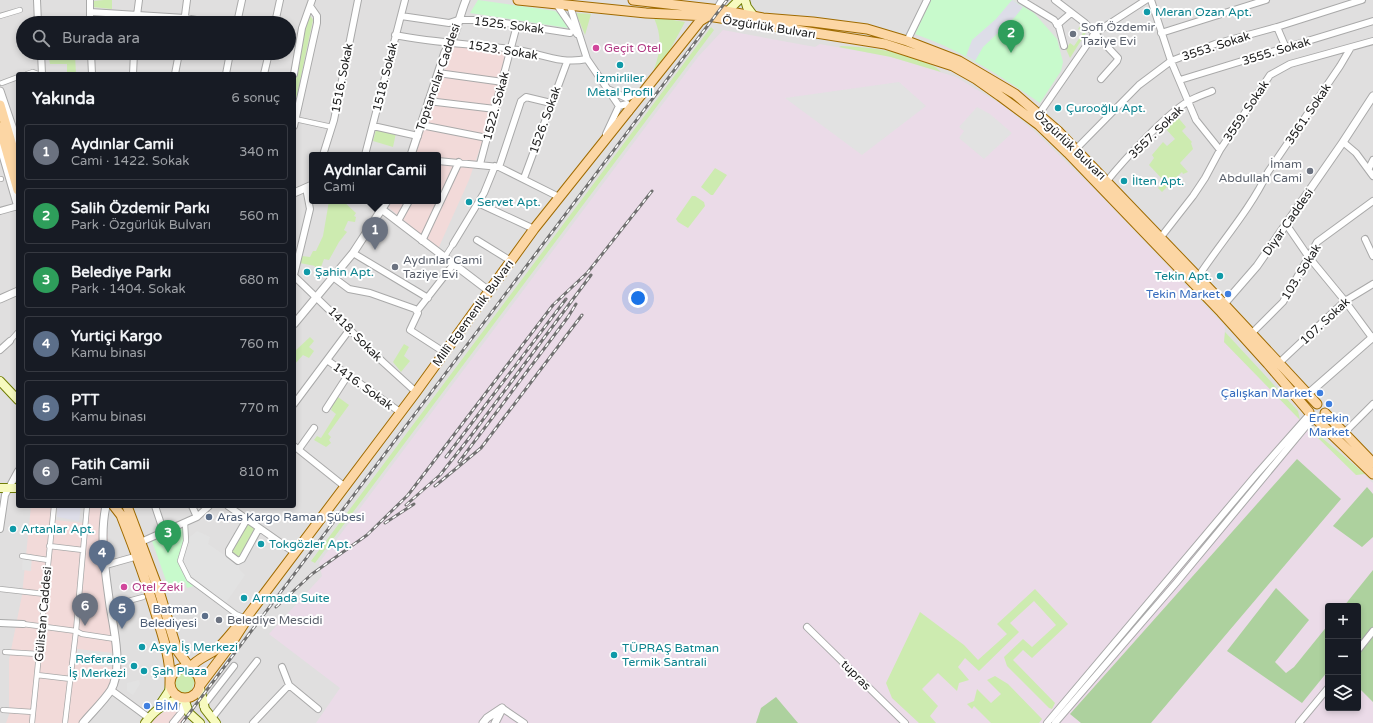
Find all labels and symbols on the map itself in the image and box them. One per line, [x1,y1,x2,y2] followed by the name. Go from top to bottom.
[1155,5,1252,19] place label: Meran Ozan Apt.
[1142,7,1152,17] marker: Meran Ozan Apt.
[721,13,817,41] street label: Özgürlük Bulvarı
[473,14,545,36] street label: 1525. Sokak
[998,20,1024,53] pin: 2
[1081,20,1155,48] place label: Sofi Özdemir Taziye Evi
[413,21,463,133] street label: Toptancılar Caddesi
[1180,28,1252,64] street label: 3553. Sokak
[1068,29,1078,39] marker: Sofi Özdemir Taziye Evi
[1240,34,1312,68] street label: 3555. Sokak
[467,38,539,63] street label: 1523. Sokak
[328,41,356,114] street label: 1516. Sokak
[370,41,400,113] street label: 1518. Sokak
[604,41,661,55] place label: Geçit Otel
[591,43,601,53] marker: Geçit Otel
[615,60,625,70] marker: İzmirliler Metal Profil
[480,70,512,142] street label: 1522. Sokak
[587,71,653,99] place label: İzmirliler Metal Profil
[1220,77,1272,144] street label: 3559. Sokak
[1282,80,1334,147] street label: 3561. Sokak
[526,84,564,156] street label: 1526. Sokak
[1066,101,1146,115] place label: Çurooğlu Apt.
[1126,102,1186,161] street label: 3557. Sokak
[1053,103,1063,113] marker: Çurooğlu Apt.
[1031,107,1109,183] street label: Özgürlük Bulvarı
[1218,157,1302,185] place label: İmam Abdullah Cami
[1305,166,1315,176] marker: İmam Abdullah Cami
[1132,174,1184,188] place label: İlten Apt.
[1119,176,1129,186] marker: İlten Apt.
[1260,186,1316,258] street label: Diyar Caddesi
[477,195,541,209] place label: Servet Apt.
[464,197,474,207] marker: Servet Apt.
[362,217,388,250] pin: 1
[1278,241,1324,303] street label: 103. Sokak
[403,253,482,281] place label: Aydınlar Cami Taziye Evi
[430,257,516,369] street label: Millî Egemenlik Bulvarı
[390,262,400,272] marker: Aydınlar Cami Taziye Evi
[315,265,374,279] place label: Şahin Apt.
[302,267,312,277] marker: Şahin Apt.
[1155,269,1212,283] place label: Tekin Apt.
[1215,271,1225,281] marker: Tekin Apt.
[1146,287,1220,301] place label: Tekin Market
[628,288,648,308] your location
[1223,289,1233,299] marker: Tekin Market
[1297,294,1353,347] street label: 107. Sokak
[325,304,385,364] street label: 1418. Sokak
[330,360,396,413] street label: 1416. Sokak
[1221,386,1312,400] place label: Çalışkan Market
[1315,388,1325,398] marker: Çalışkan Market
[1324,399,1334,409] marker: Ertekin Market
[1309,411,1350,439] place label: Ertekin Market
[217,510,364,524] place label: Aras Kargo Raman Şübesi
[204,512,214,522] marker: Aras Kargo Raman Şübesi
[155,520,181,553] pin: 3
[21,522,95,536] place label: Artanlar Apt.
[8,524,18,534] marker: Artanlar Apt.
[269,537,352,551] place label: Tokgözler Apt.
[256,539,266,549] marker: Tokgözler Apt.
[89,540,115,573] pin: 4
[32,566,54,662] street label: Gülistan Caddesi
[132,580,183,594] place label: Otel Zeki
[119,582,129,592] marker: Otel Zeki
[252,591,330,605] place label: Armada Suite
[72,593,98,626] pin: 6
[239,593,249,603] marker: Armada Suite
[109,596,135,629] pin: 5
[140,602,197,630] place label: Batman Belediyesi
[200,611,210,621] marker: Batman Belediyesi
[227,613,323,627] place label: Belediye Mescidi
[214,615,224,625] marker: Belediye Mescidi
[150,640,238,654] place label: Asya İş Merkezi
[622,641,719,669] place label: TÜPRAŞ Batman Termik Santrali
[137,642,147,652] marker: Asya İş Merkezi
[609,650,619,660] marker: TÜPRAŞ Batman Termik Santrali
[69,652,126,680] place label: Referans İş Merkezi
[838,657,874,693] street label: tupras
[129,661,139,671] marker: Referans İş Merkezi
[152,664,207,678] place label: Şah Plaza
[139,666,149,676] marker: Şah Plaza
[155,699,178,713] place label: BİM
[142,701,152,711] marker: BİM

